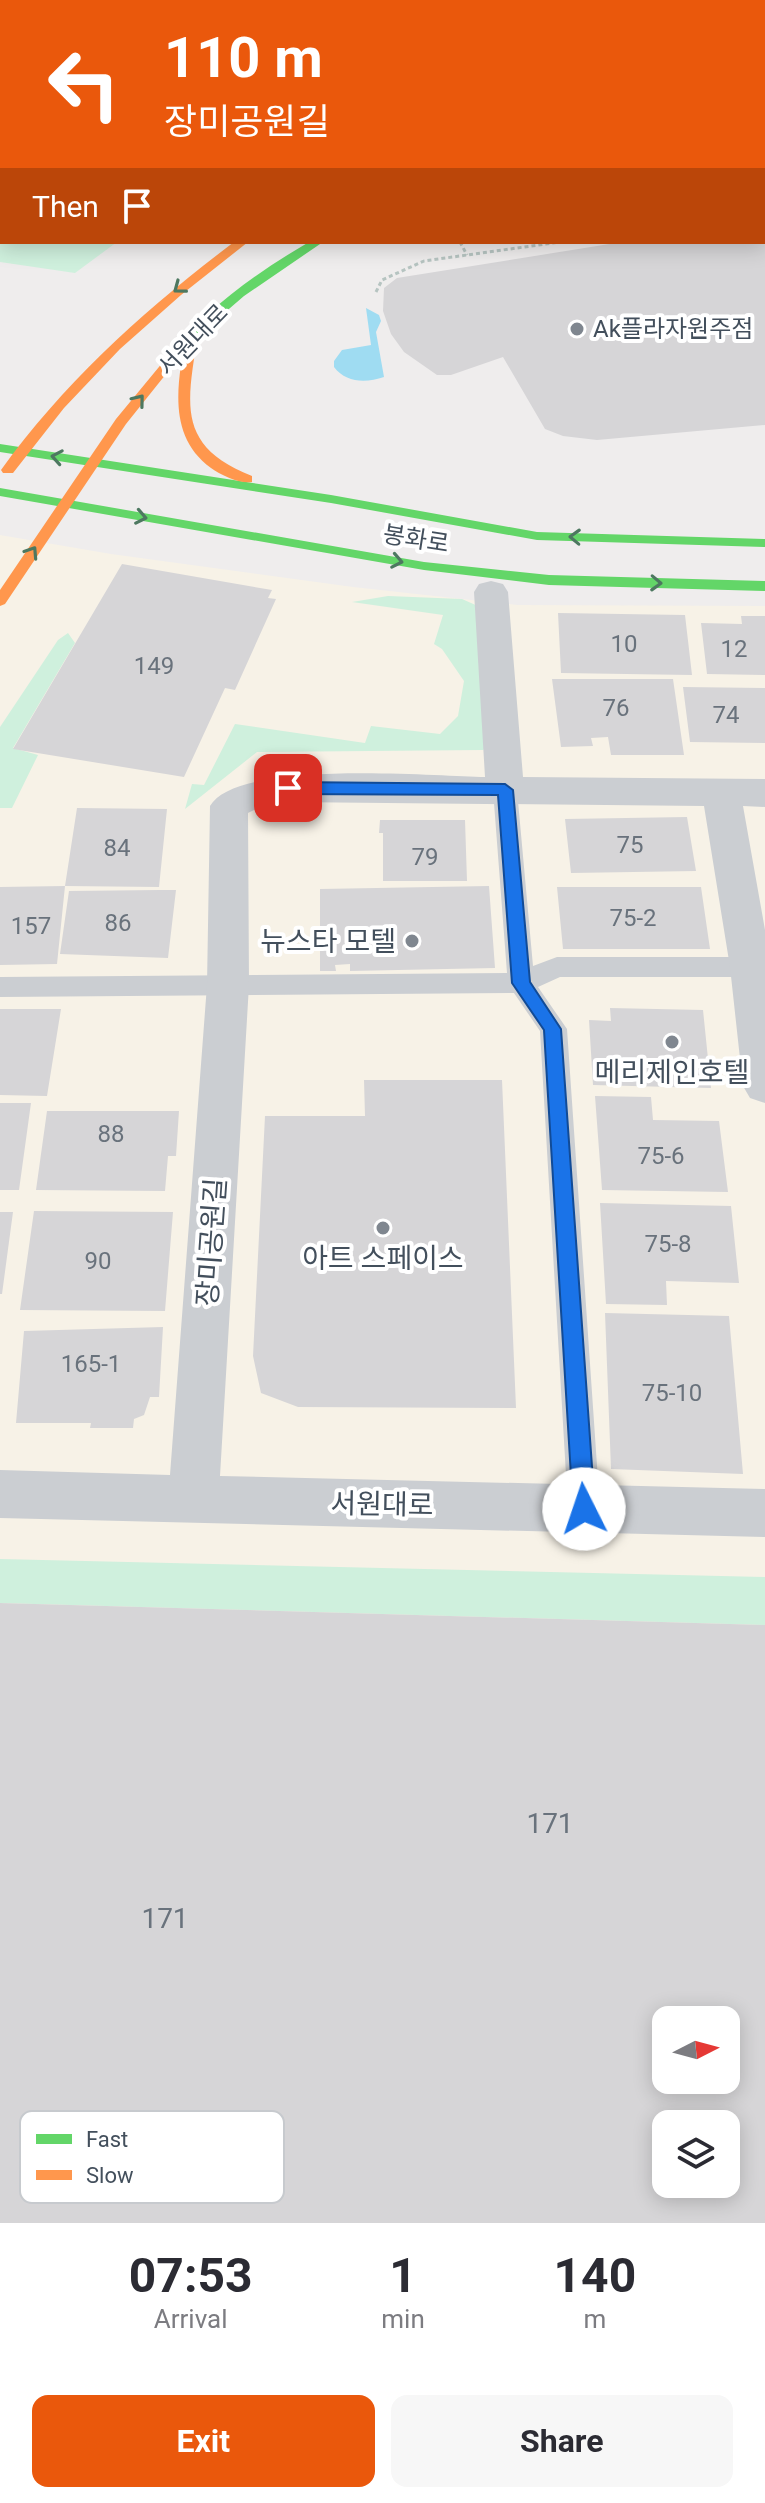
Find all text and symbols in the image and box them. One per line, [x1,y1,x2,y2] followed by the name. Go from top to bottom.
[164,25,323,91] text: 110 m
[32,32,136,136] icon: left
[164,101,330,143] text: 장미공원길
[115,184,159,228] icon: arrive
[32,189,99,224] text: Then
[174,279,188,293] one-way arrow
[152,299,234,381] street label: 서원대로
[593,315,753,343] place label: Ak플라자원주점
[568,320,586,338] marker: Ak플라자원주점
[129,394,143,409] one-way arrow
[50,449,64,466] one-way arrow
[134,508,147,525] one-way arrow
[381,520,451,558] street label: 봉화로
[568,529,581,546] one-way arrow
[22,546,37,560] one-way arrow
[390,551,404,568] one-way arrow
[650,575,663,592] one-way arrow
[611,630,637,658] house number: 10
[721,635,747,663] house number: 12
[134,652,174,680] house number: 149
[603,694,629,722] house number: 76
[713,701,739,729] house number: 74
[254,754,322,822] pin
[266,766,310,810] icon: arrive
[617,831,643,859] house number: 75
[104,834,130,862] house number: 84
[412,843,438,871] house number: 79
[609,904,657,932] house number: 75-2
[105,909,131,937] house number: 86
[11,912,51,940] house number: 157
[260,925,396,958] place label: 뉴스타 모텔
[403,932,421,950] marker: 뉴스타 모텔
[663,1033,681,1051] marker: 메리제인호텔
[595,1056,749,1089] place label: 메리제인호텔
[98,1120,124,1148] house number: 88
[637,1142,685,1170] house number: 75-6
[191,1177,232,1307] street label: 장미공원길
[374,1219,392,1237] marker: 아트 스페이스
[644,1230,692,1258] house number: 75-8
[302,1242,464,1275] place label: 아트 스페이스
[85,1247,111,1275] house number: 90
[61,1350,121,1378] house number: 165-1
[642,1379,702,1407] house number: 75-10
[542,1467,626,1551] position arrow
[330,1487,434,1522] street label: 서원대로
[526,1807,574,1840] house number: 171
[141,1902,189,1935] house number: 171
[652,2006,740,2094] north arrow
[652,2006,740,2198] map controls
[652,2110,740,2198] button: layers
[20,2111,284,2203] legend
[86,2127,128,2152] text: Fast
[86,2163,134,2188] text: Slow
[129,2247,252,2304] text: 07:53
[389,2247,417,2304] text: 1
[554,2247,636,2304] text: 140
[154,2304,228,2334] text: Arrival
[381,2304,425,2334] text: min
[583,2304,606,2334] text: m
[32,2395,375,2487] button: Exit
[391,2395,733,2487] button: Share

